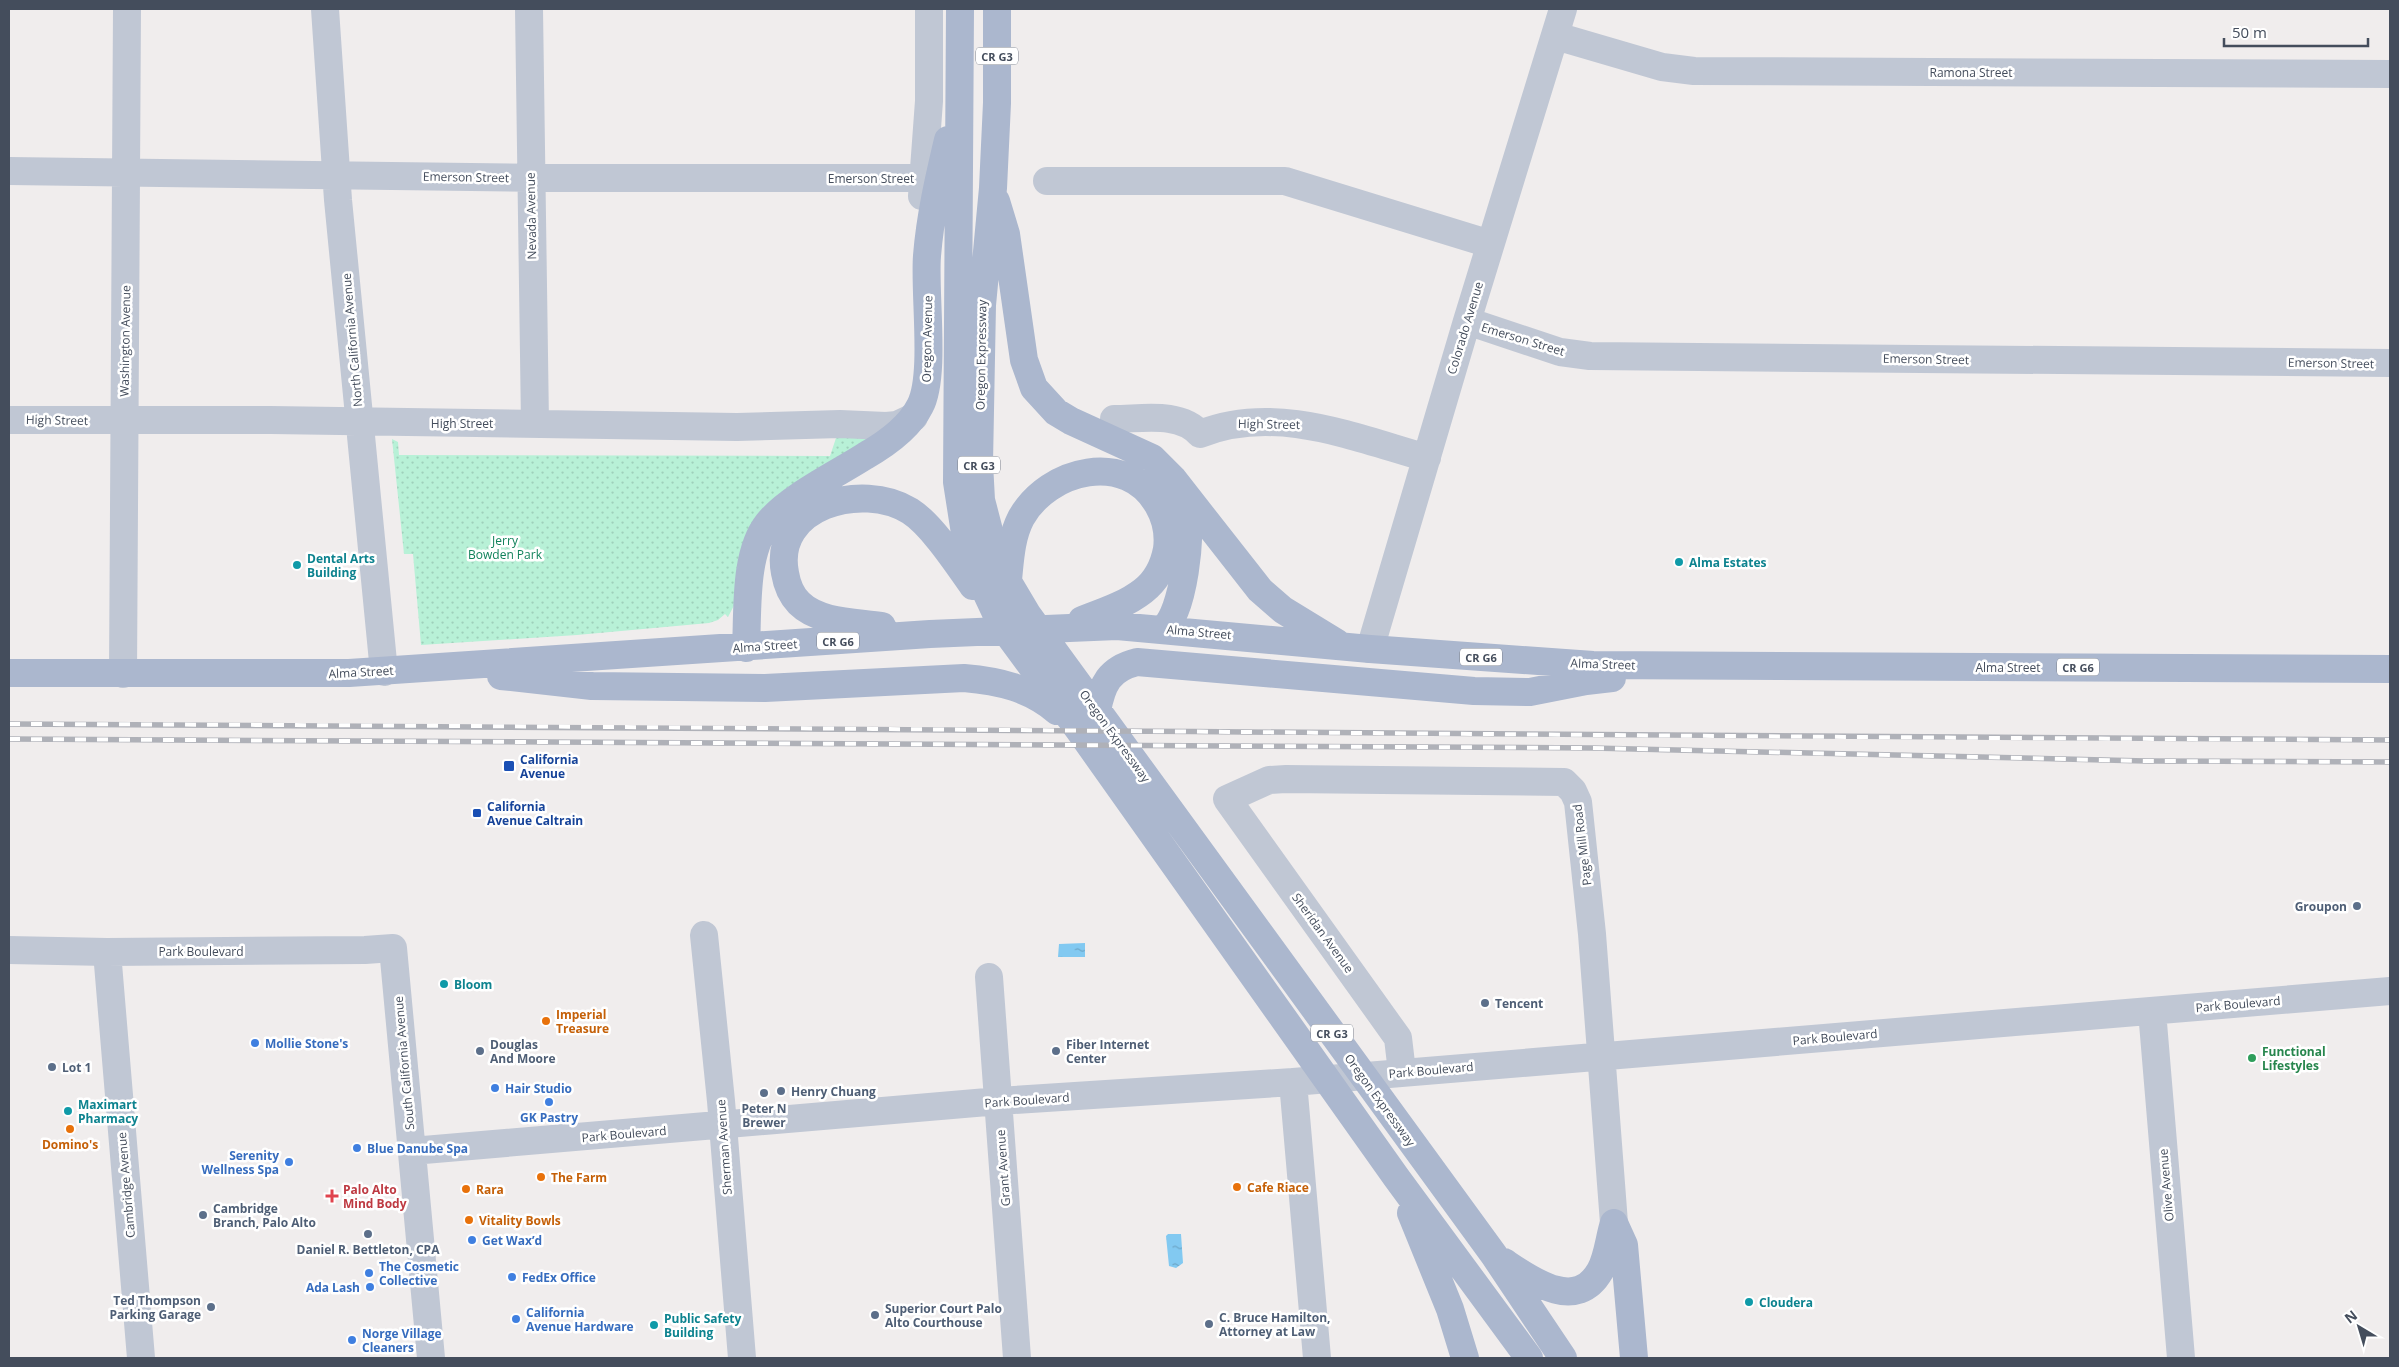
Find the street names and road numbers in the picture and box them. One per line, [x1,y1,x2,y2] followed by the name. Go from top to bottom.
[976,48,1018,64] road number: CR G3
[1929,64,2013,81] street label: Ramona Street
[423,168,509,186] street label: Emerson Street
[828,170,914,187] street label: Emerson Street
[522,172,540,260] street label: Nevada Avenue
[338,272,366,408] street label: North California Avenue
[1443,279,1487,376] street label: Colorado Avenue
[116,285,134,397] street label: Washington Avenue
[918,295,936,383] street label: Oregon Avenue
[972,299,990,410] street label: Oregon Expressway
[1479,318,1567,360] street label: Emerson Street
[1883,350,1969,368] street label: Emerson Street
[2288,354,2374,372] street label: Emerson Street
[26,411,88,429] street label: High Street
[431,415,493,432] street label: High Street
[1238,415,1300,433] street label: High Street
[958,456,1000,474] road number: CR G3
[1166,621,1232,643] street label: Alma Street
[817,632,859,649] road number: CR G6
[732,635,798,657] street label: Alma Street
[1460,649,1502,666] road number: CR G6
[1570,654,1636,674] street label: Alma Street
[1975,659,2041,676] street label: Alma Street
[2057,659,2099,676] road number: CR G6
[328,662,394,682] street label: Alma Street
[1076,686,1155,787] street label: Oregon Expressway
[1569,803,1595,887] street label: Page Mill Road
[1288,890,1358,977] street label: Sheridan Avenue
[158,943,244,960] street label: Park Boulevard
[2195,992,2281,1016] street label: Park Boulevard
[390,995,418,1131] street label: South California Avenue
[1311,1024,1353,1042] road number: CR G3
[1792,1025,1878,1049] street label: Park Boulevard
[1341,1050,1420,1151] street label: Oregon Expressway
[1388,1058,1474,1082] street label: Park Boulevard
[984,1089,1070,1111] street label: Park Boulevard
[712,1098,736,1195] street label: Sherman Avenue
[581,1122,667,1146] street label: Park Boulevard
[992,1129,1014,1207] street label: Grant Avenue
[113,1131,139,1239] street label: Cambridge Avenue
[2154,1148,2178,1222] street label: Olive Avenue

